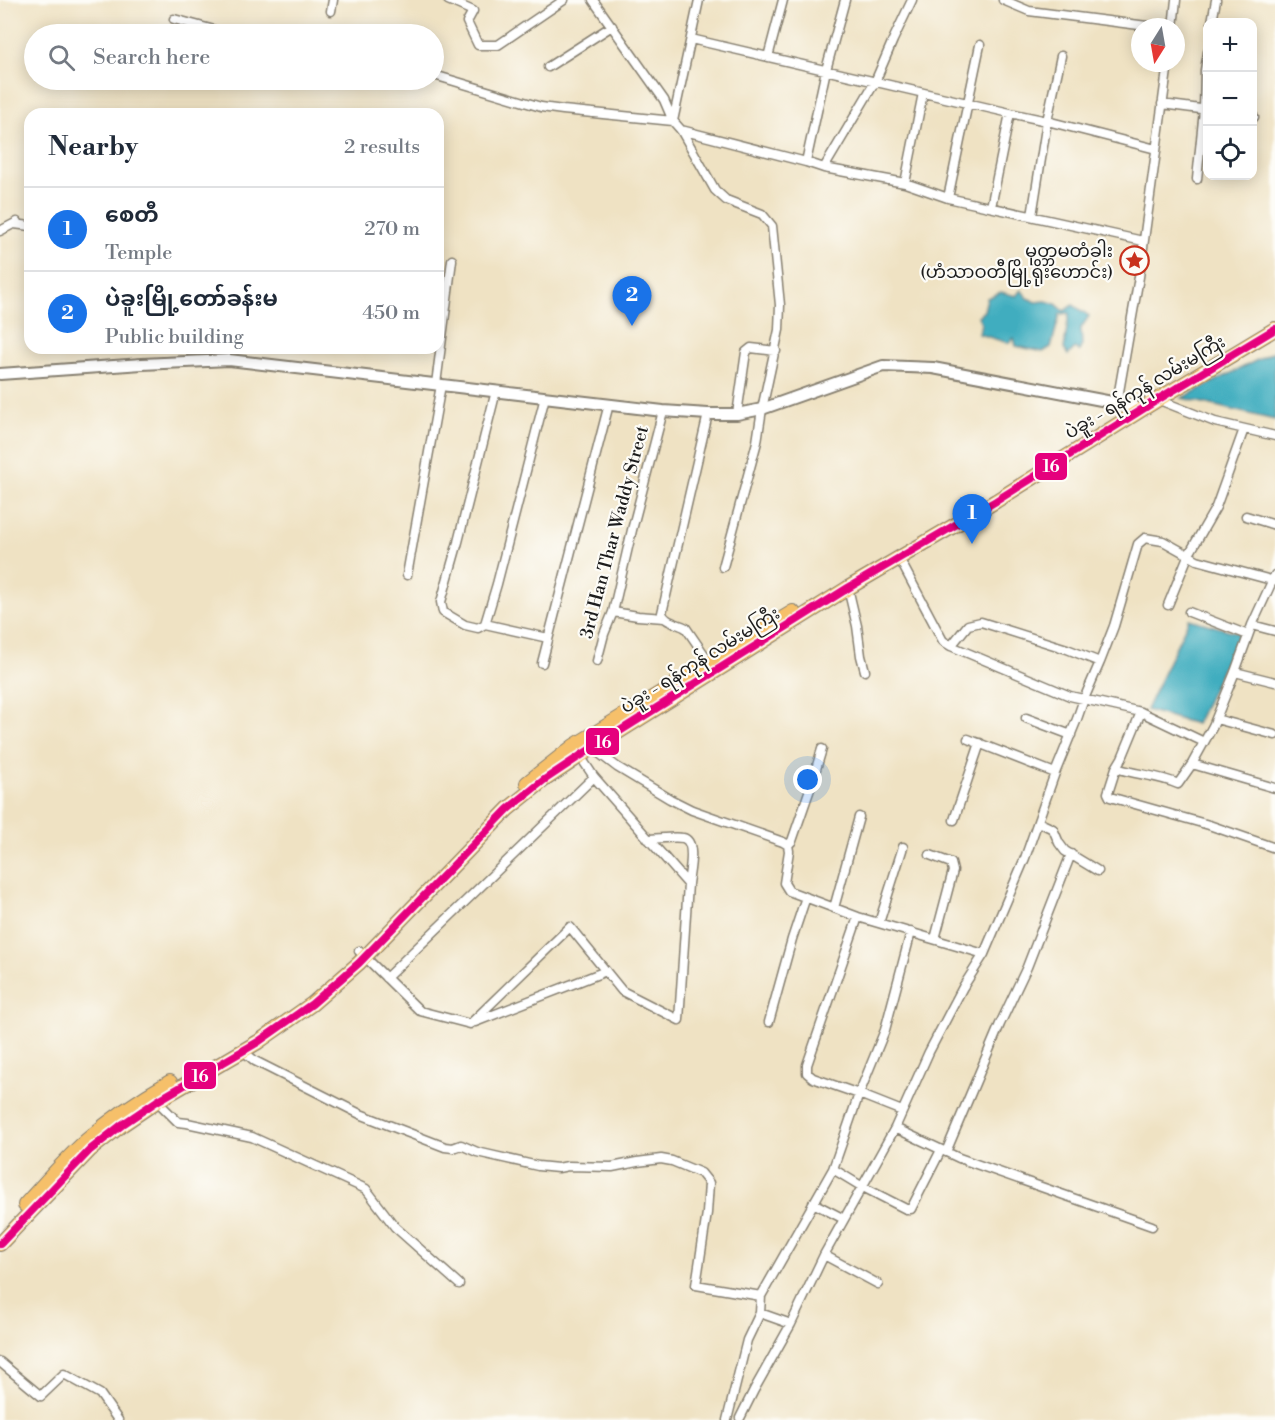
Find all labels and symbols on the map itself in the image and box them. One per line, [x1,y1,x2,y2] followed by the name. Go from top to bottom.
[1131,18,1185,72] north arrow
[920,239,1113,287] place label: မုတ္တမတံခါး (ဟံသာဝတီမြို့ရိုးဟောင်း)
[1118,245,1150,277] place icon: မုတ္တမတံခါး (ဟံသာဝတီမြို့ရိုးဟောင်း)
[612,276,652,326] pin: 2
[1059,328,1231,447] street label: ပဲခူး - ရန်ကုန် လမ်းမကြီး
[575,423,654,641] street label: 3rd Han Thar Waddy Street
[1034,452,1068,481] line badge: 16
[1042,457,1060,477] text: 16
[952,494,992,544] pin: 1
[615,600,786,721] street label: ပဲခူး - ရန်ကုန် လမ်းမကြီး
[585,727,620,756] line badge: 16
[594,733,612,753] text: 16
[793,765,822,794] your location
[183,1061,217,1090] line badge: 16
[191,1067,209,1087] text: 16

